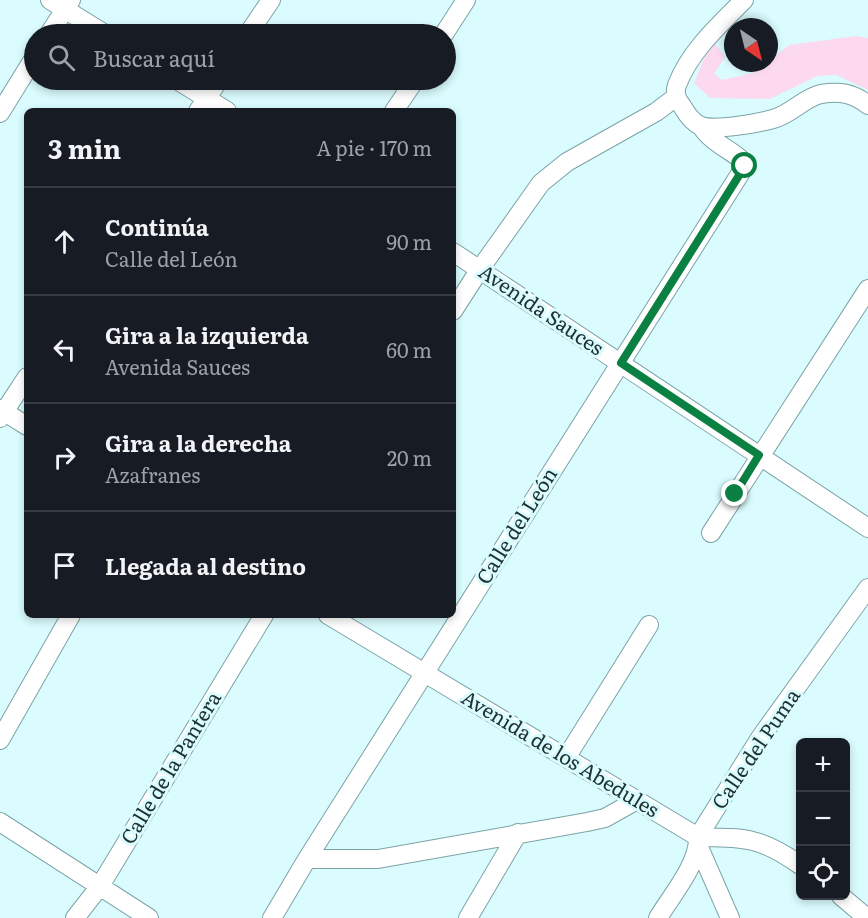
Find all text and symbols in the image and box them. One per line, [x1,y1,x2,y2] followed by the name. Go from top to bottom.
[724,18,778,72] north arrow
[24,24,456,90] search box
[45,41,78,74] icon: search
[93,41,215,74] text: Buscar aquí
[48,128,121,167] text: 3 min
[317,132,432,162] text: A pie · 170 m
[731,152,757,178] route start
[105,210,209,243] text: Continúa
[48,225,81,258] icon: ahead
[387,226,432,256] text: 90 m
[105,243,238,273] text: Calle del León
[474,255,611,361] street label: Avenida Sauces
[105,318,309,351] text: Gira a la izquierda
[48,333,81,366] icon: left
[386,334,432,364] text: 60 m
[105,351,250,381] text: Avenida Sauces
[105,426,292,459] text: Gira a la derecha
[48,441,81,474] icon: right
[387,442,432,472] text: 20 m
[105,459,200,489] text: Azafranes
[467,461,563,589] street label: Calle del León
[721,480,747,506] route end
[48,549,81,582] icon: arrive
[105,549,306,582] text: Llegada al destino
[457,681,666,823] street label: Avenida de los Abedules
[703,681,806,814] street label: Calle del Puma
[112,685,227,849] street label: Calle de la Pantera
[796,738,850,900] map controls
[796,738,850,792] button: +
[796,792,850,846] button: −
[796,846,850,900] button: locate

